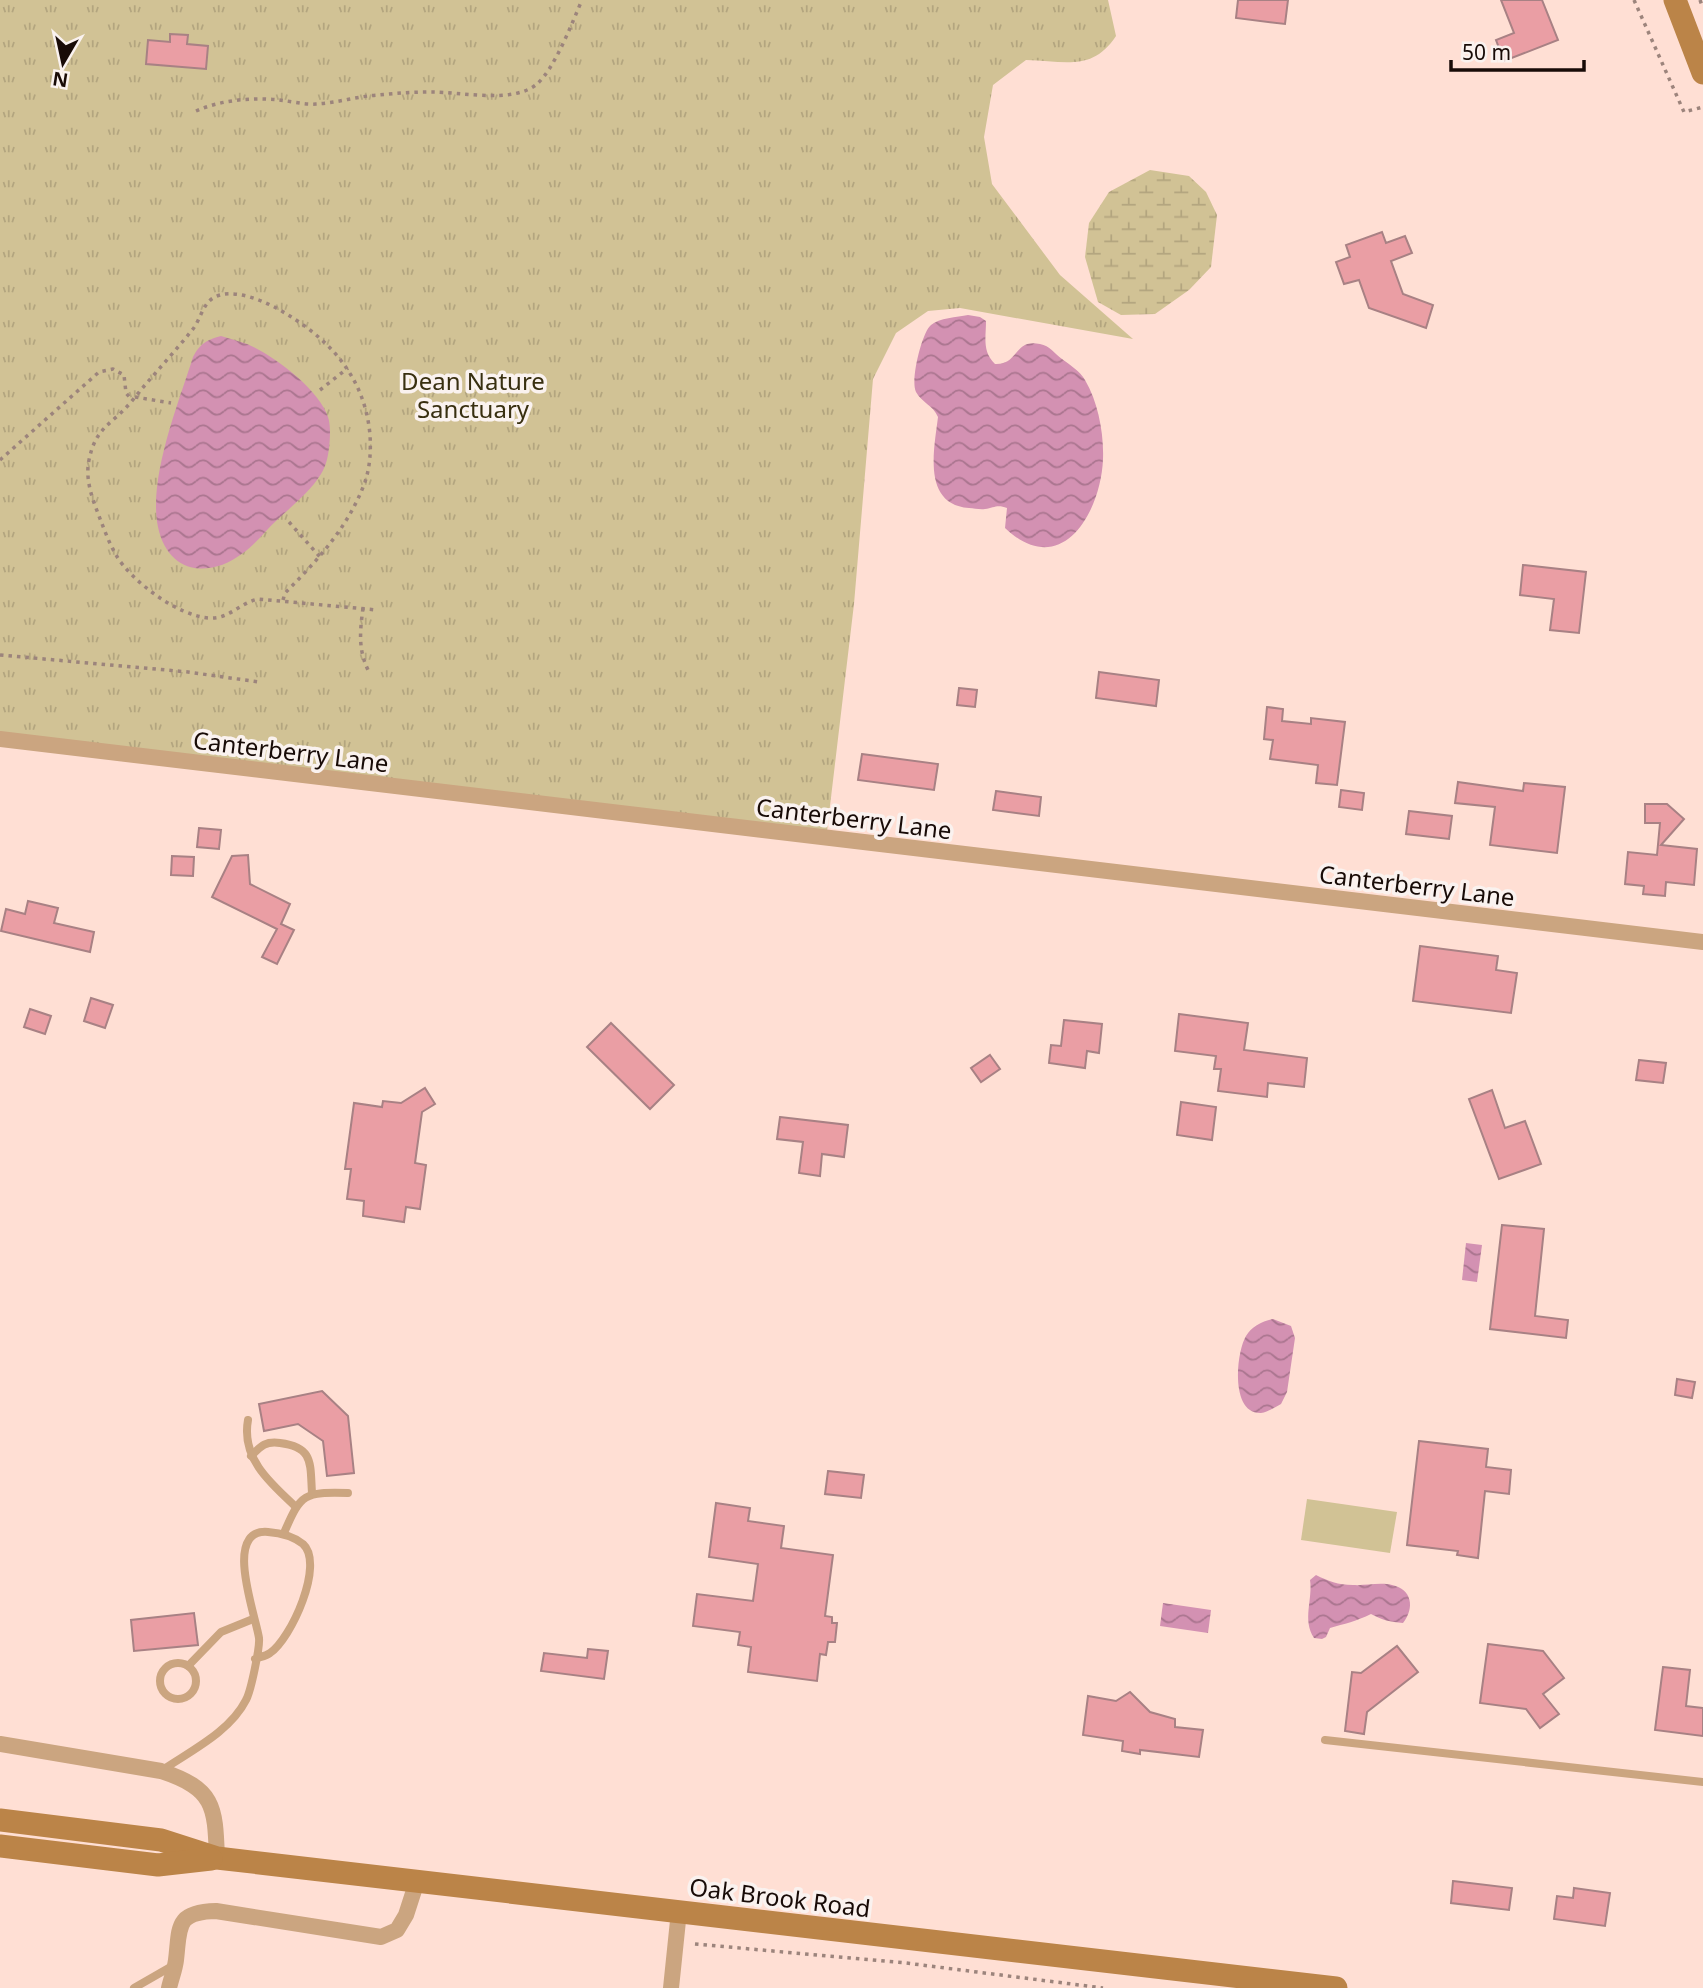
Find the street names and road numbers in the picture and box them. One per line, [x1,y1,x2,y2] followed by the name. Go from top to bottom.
[191,723,391,779] street label: Canterberry Lane
[754,790,954,846] street label: Canterberry Lane
[1317,857,1517,913] street label: Canterberry Lane
[688,1870,872,1924] street label: Oak Brook Road

